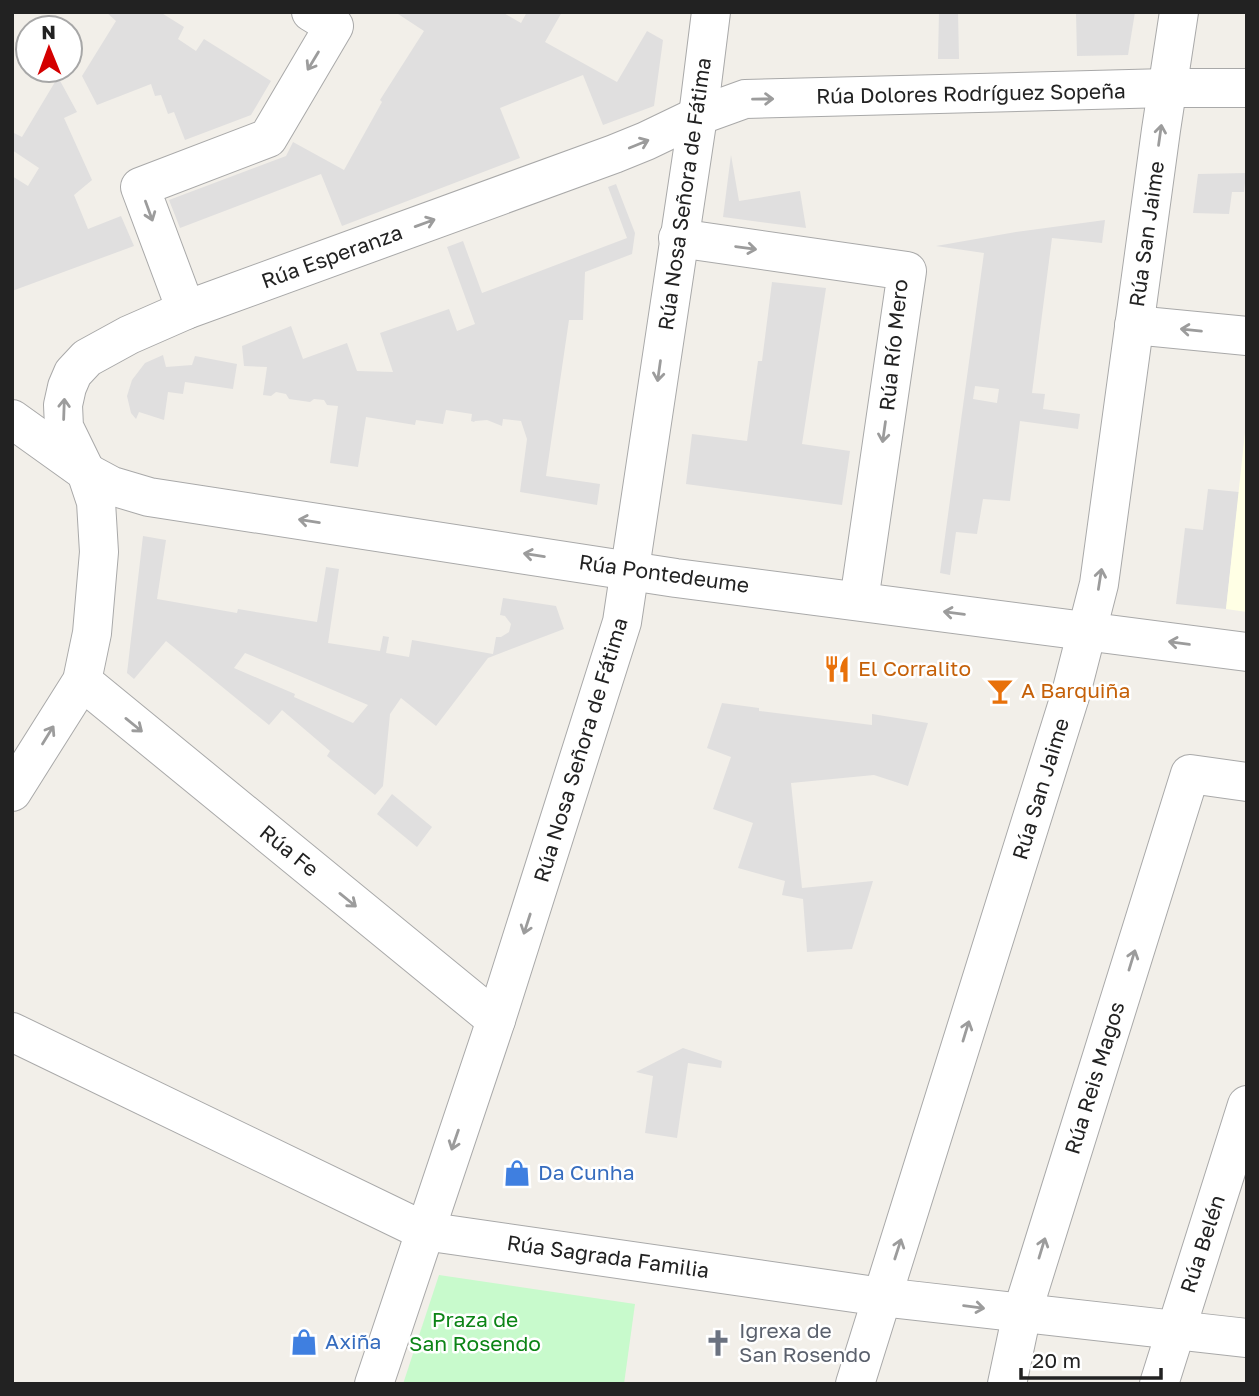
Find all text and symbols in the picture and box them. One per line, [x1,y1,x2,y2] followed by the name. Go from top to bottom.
[14,14,84,84] north arrow
[41,20,56,43] text: N
[306,51,320,71] one-way arrow
[652,56,716,332] street label: Rúa Nosa Señora de Fátima
[816,77,1126,109] street label: Rúa Dolores Rodríguez Sopeña
[751,92,774,106] one-way arrow
[1154,124,1167,147] one-way arrow
[627,136,649,149] one-way arrow
[1123,159,1169,308] street label: Rúa San Jaime
[144,200,156,222] one-way arrow
[414,215,436,228] one-way arrow
[258,219,406,294] street label: Rúa Esperanza
[734,242,757,255] one-way arrow
[873,278,913,412] street label: Rúa Río Mero
[1180,324,1202,337] one-way arrow
[653,359,666,382] one-way arrow
[58,398,71,421] one-way arrow
[877,421,890,443] one-way arrow
[298,514,321,527] one-way arrow
[523,548,546,561] one-way arrow
[577,548,751,598] street label: Rúa Pontedeume
[1094,568,1107,591] one-way arrow
[943,607,965,620] one-way arrow
[527,614,633,885] street label: Rúa Nosa Señora de Fátima
[1168,636,1191,649] one-way arrow
[822,654,852,684] restaurant icon: El Corralito
[858,655,971,681] place label: El Corralito
[985,676,1015,706] bar icon: A Barquiña
[1021,677,1130,703] place label: A Barquiña
[1006,715,1074,863] street label: Rúa San Jaime
[125,717,143,732] one-way arrow
[42,725,56,745] one-way arrow
[255,819,324,882] street label: Rúa Fe
[339,892,357,907] one-way arrow
[519,912,532,934] one-way arrow
[1126,950,1139,972] one-way arrow
[1058,998,1130,1157] street label: Rúa Reis Magos
[960,1021,973,1043] one-way arrow
[448,1128,460,1150] one-way arrow
[502,1158,532,1188] shop icon: Da Cunha
[538,1159,635,1185] place label: Da Cunha
[1174,1191,1230,1296] street label: Rúa Belén
[505,1229,711,1283] street label: Rúa Sagrada Familia
[1037,1237,1050,1259] one-way arrow
[892,1238,905,1260] one-way arrow
[962,1301,985,1314] one-way arrow
[409,1306,541,1356] park label: Praza de San Rosendo
[739,1317,871,1367] place label: Igrexa de San Rosendo
[289,1327,319,1357] shop icon: Axiña
[325,1328,381,1354] place label: Axiña
[703,1328,733,1358] church icon: Igrexa de San Rosendo
[1021,1336,1161,1380] scale bar
[1032,1347,1081,1373] text: 20 m

